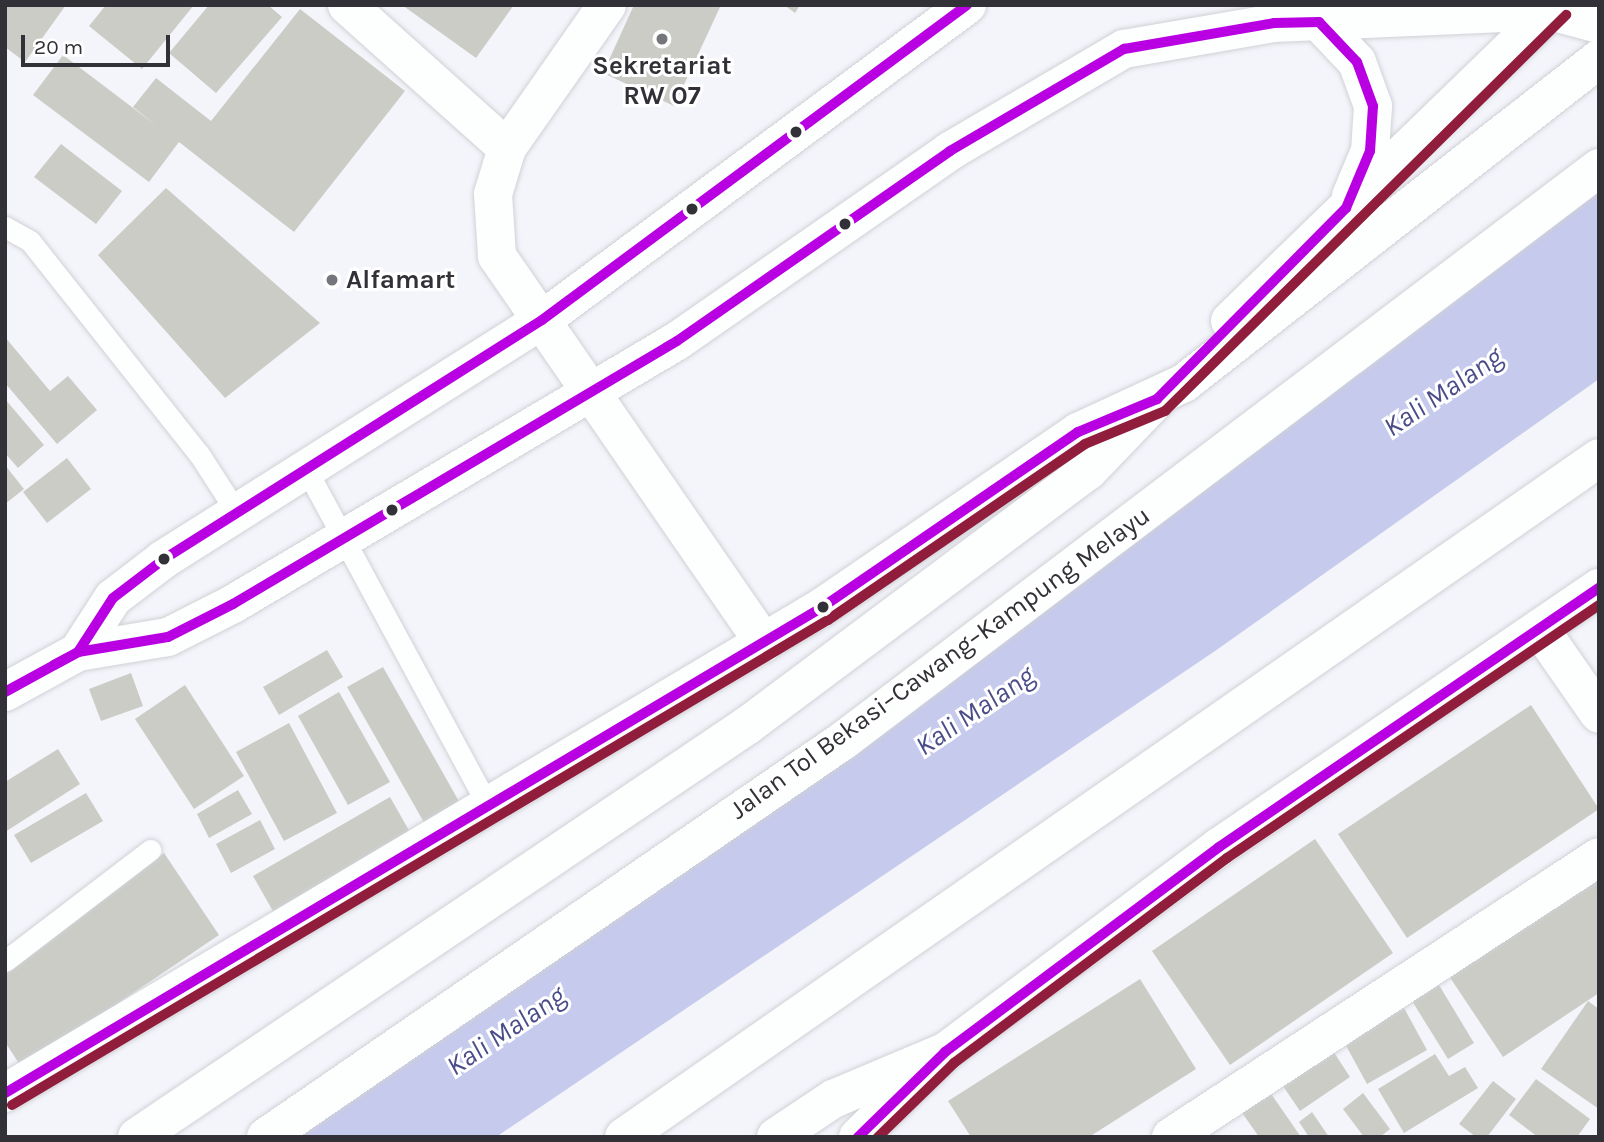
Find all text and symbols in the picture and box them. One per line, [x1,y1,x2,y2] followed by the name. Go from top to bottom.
[24,21,173,65] scale bar
[654,31,670,47] marker: Sekretariat RW 07
[34,35,83,59] text: 20 m
[592,50,732,112] place label: Sekretariat RW 07
[789,125,803,139] unlabelled marker
[685,202,699,216] unlabelled marker
[838,217,852,231] unlabelled marker
[346,264,455,296] place label: Alfamart
[324,272,340,288] marker: Alfamart
[1377,340,1509,444] water label: Kali Malang
[724,500,1156,826] street label: Jalan Tol Bekasi–Cawang–Kampung Melayu
[385,503,399,517] unlabelled marker
[157,552,171,566] unlabelled marker
[816,600,830,614] unlabelled marker
[909,659,1041,763] water label: Kali Malang
[440,979,572,1083] water label: Kali Malang

